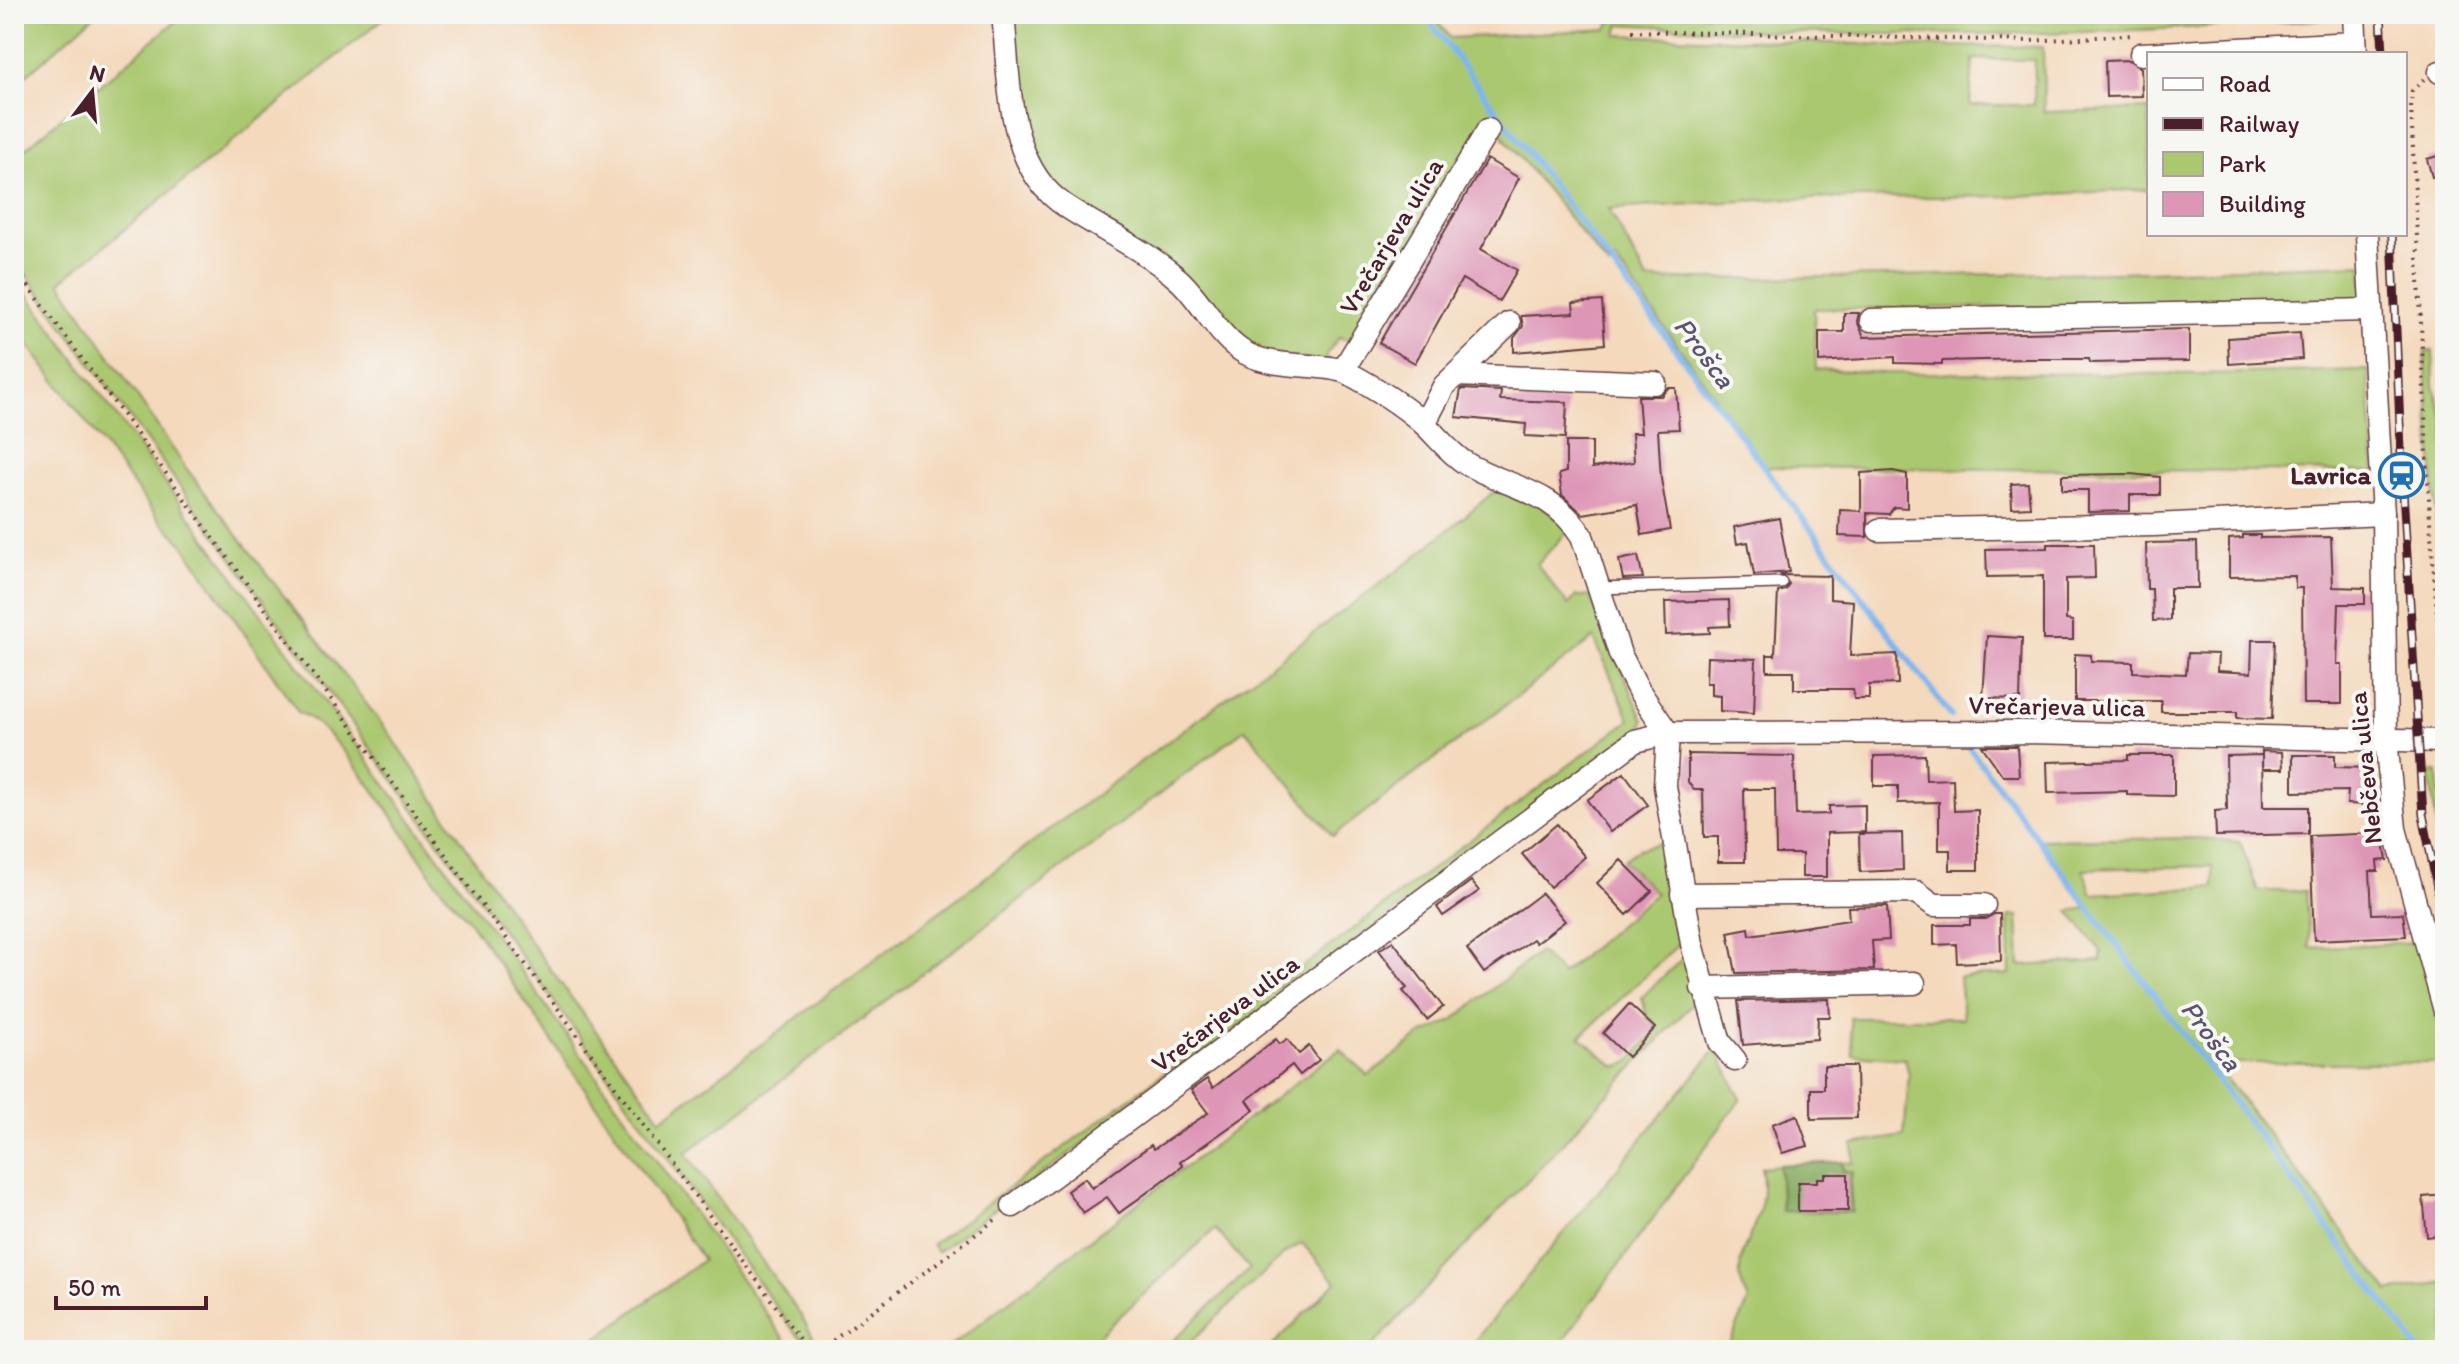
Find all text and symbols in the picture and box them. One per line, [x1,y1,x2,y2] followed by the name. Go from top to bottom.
[52,52,132,132] north arrow
[2147,52,2407,236] legend
[87,58,108,88] text: N
[2219,69,2271,98] text: Road
[2219,109,2300,138] text: Railway
[2219,149,2266,178] text: Park
[1332,152,1451,320] street label: Vrečarjeva ulica
[2219,189,2306,218] text: Building
[1667,310,1744,395] water label: Prošca
[2378,451,2426,499] station icon: Lavrica
[2290,459,2372,491] place label: Lavrica
[1968,688,2146,724] street label: Vrečarjeva ulica
[2341,690,2389,846] street label: Nebčeva ulica
[1145,947,1306,1079] street label: Vrečarjeva ulica
[2174,993,2251,1078] water label: Prošca
[56,1260,206,1310] scale bar
[68,1273,121,1302] text: 50 m

